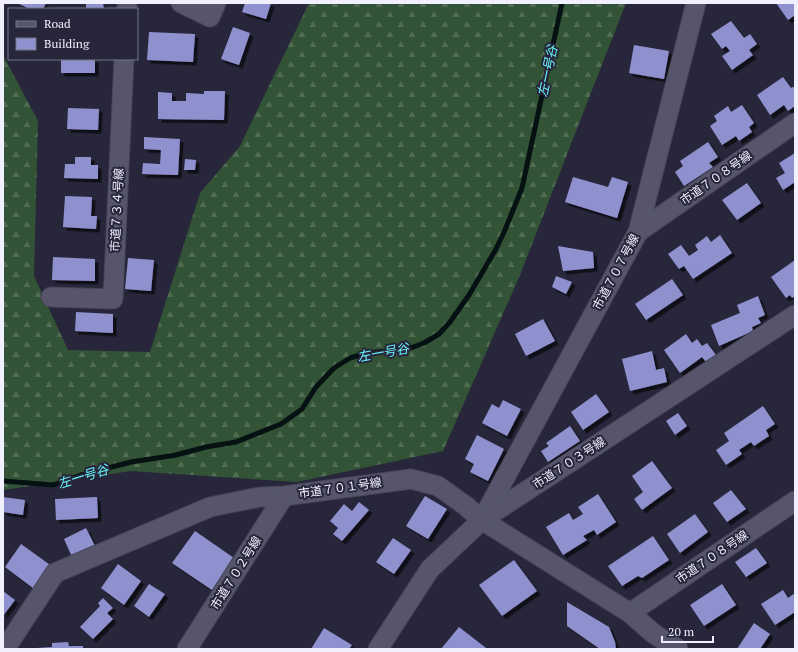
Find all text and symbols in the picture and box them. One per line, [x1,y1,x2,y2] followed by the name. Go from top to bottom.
[8,8,138,60] legend
[44,16,71,31] text: Road
[44,36,90,51] text: Building
[533,43,561,98] water label: 左一号谷
[677,147,754,208] street label: 市道７０８号線
[107,168,126,252] street label: 市道７３４号線
[589,231,642,312] street label: 市道７０７号線
[356,338,411,365] water label: 左一号谷
[529,433,608,492] street label: 市道７０３号線
[55,460,111,492] water label: 左一号谷
[297,474,383,501] street label: 市道７０１号線
[673,527,751,586] street label: 市道７０８号線
[207,533,264,612] street label: 市道７０２号線
[662,618,713,644] scale bar
[668,624,695,639] text: 20 m

